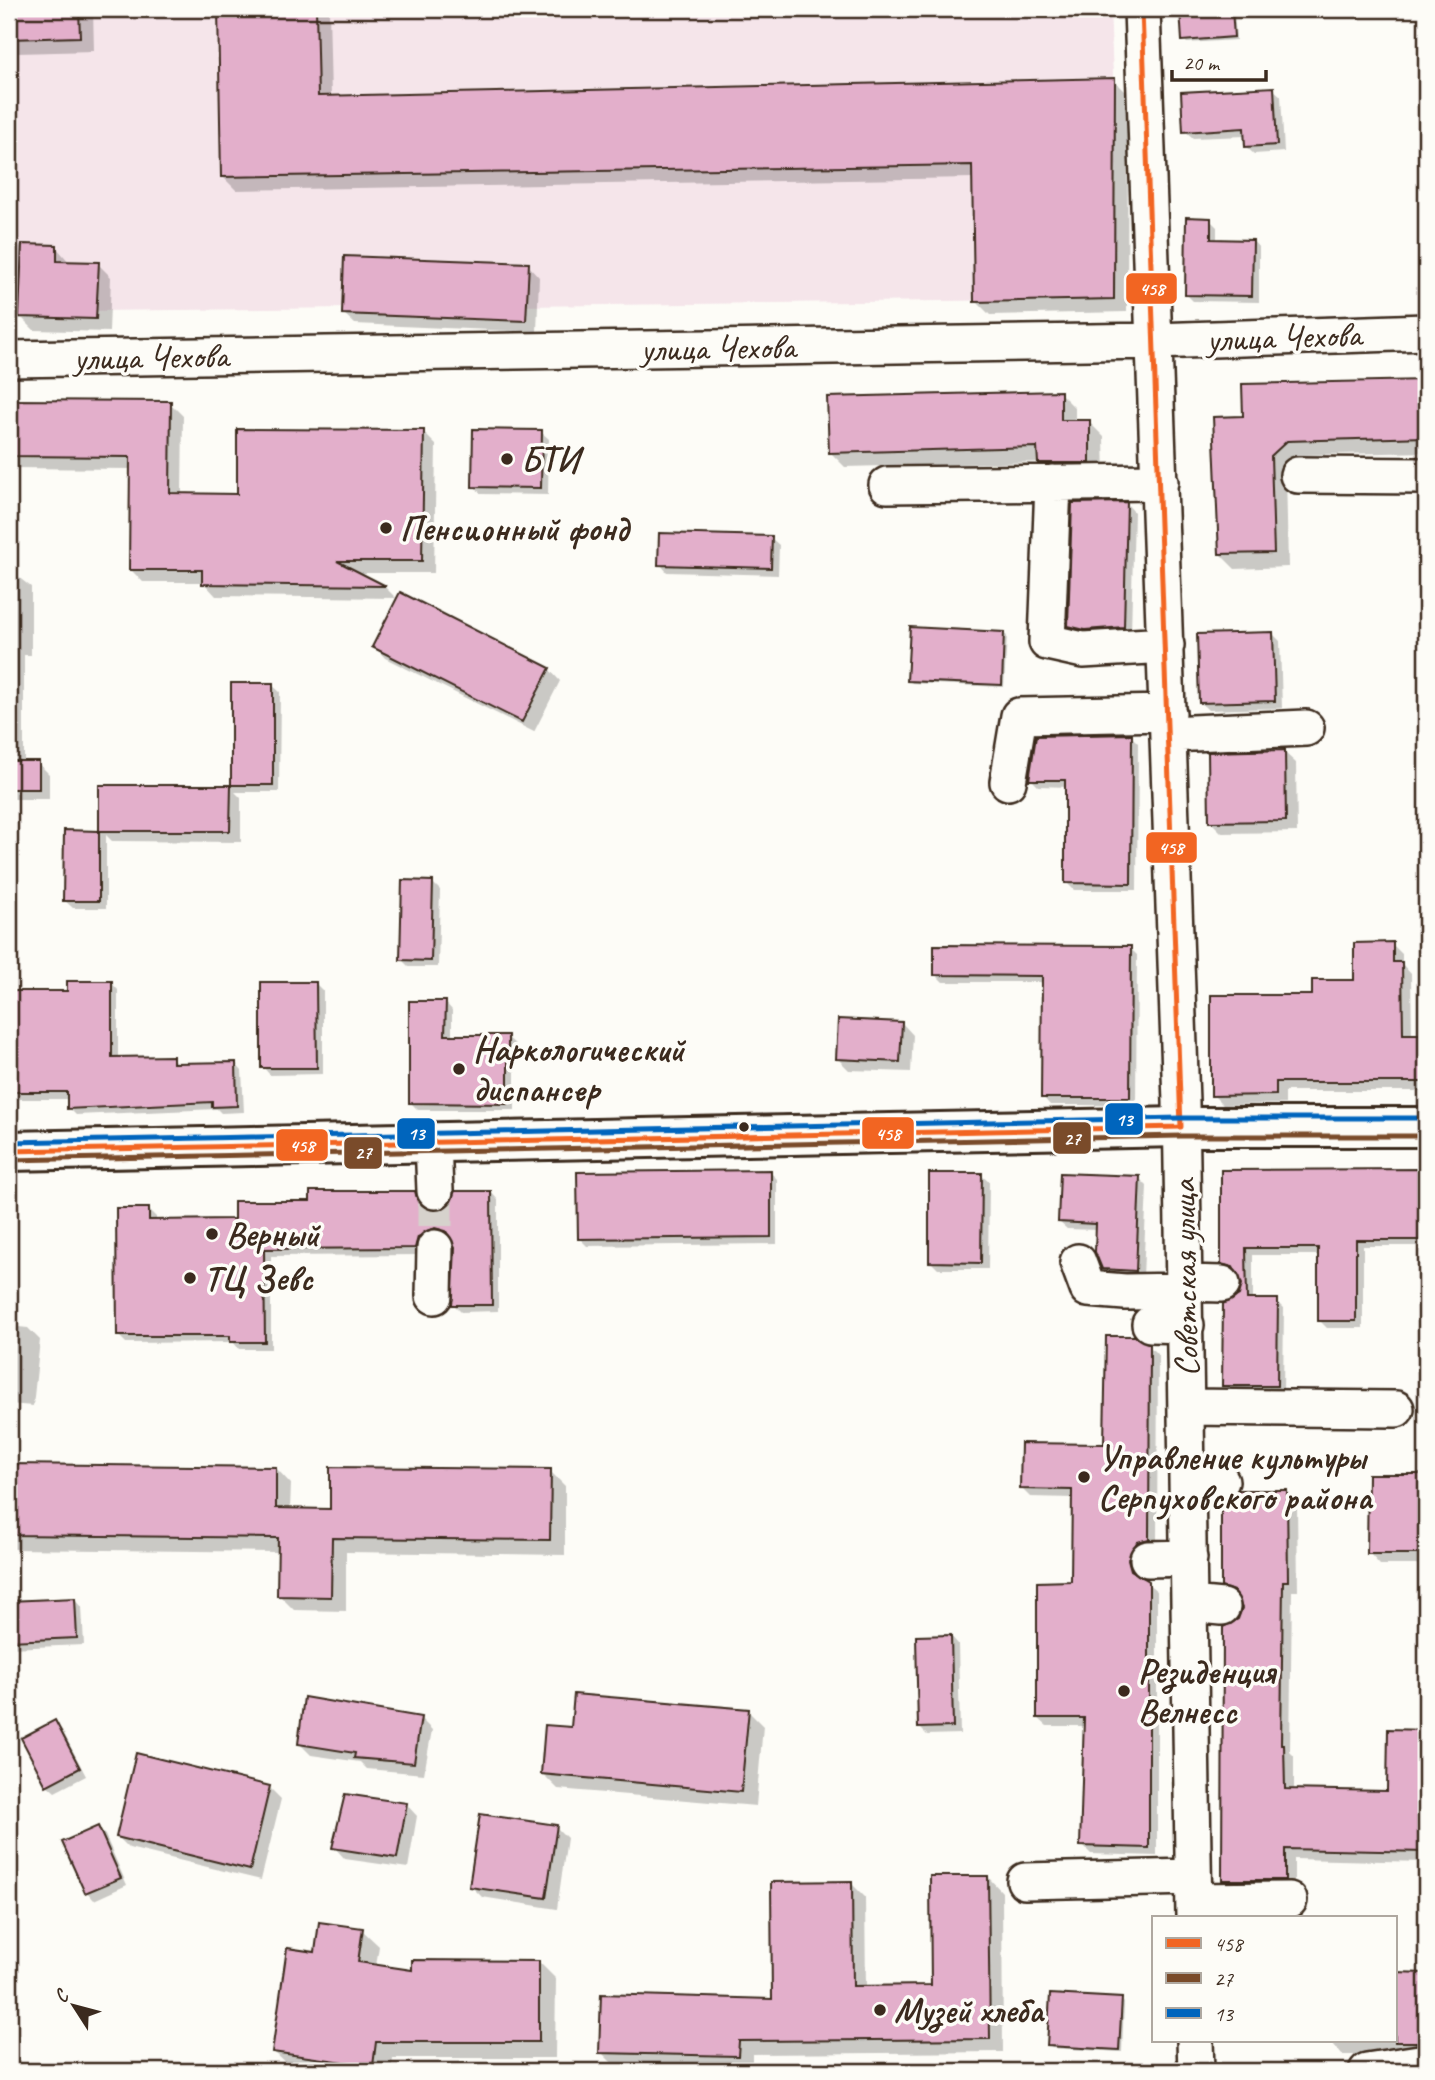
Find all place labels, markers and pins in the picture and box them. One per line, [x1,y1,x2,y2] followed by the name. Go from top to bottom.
[521,437,585,482] place label: БТИ
[499,451,515,467] marker: БТИ
[400,506,631,551] place label: Пенсионный фонд
[378,520,394,536] marker: Пенсионный фонд
[473,1027,686,1112] place label: Наркологический диспансер
[451,1061,467,1077] marker: Наркологический диспансер
[737,1120,751,1134] unlabelled marker
[226,1212,321,1257] place label: Верный
[204,1226,220,1242] marker: Верный
[204,1256,314,1301] place label: ТЦ Зевс
[182,1270,198,1286] marker: ТЦ Зевс
[1098,1435,1374,1520] place label: Управление культуры Серпуховского района
[1076,1469,1092,1485] marker: Управление культуры Серпуховского района
[1138,1649,1278,1734] place label: Резиденция Велнесс
[1116,1683,1132,1699] marker: Резиденция Велнесс
[894,1988,1046,2033] place label: Музей хлеба
[872,2002,888,2018] marker: Музей хлеба

